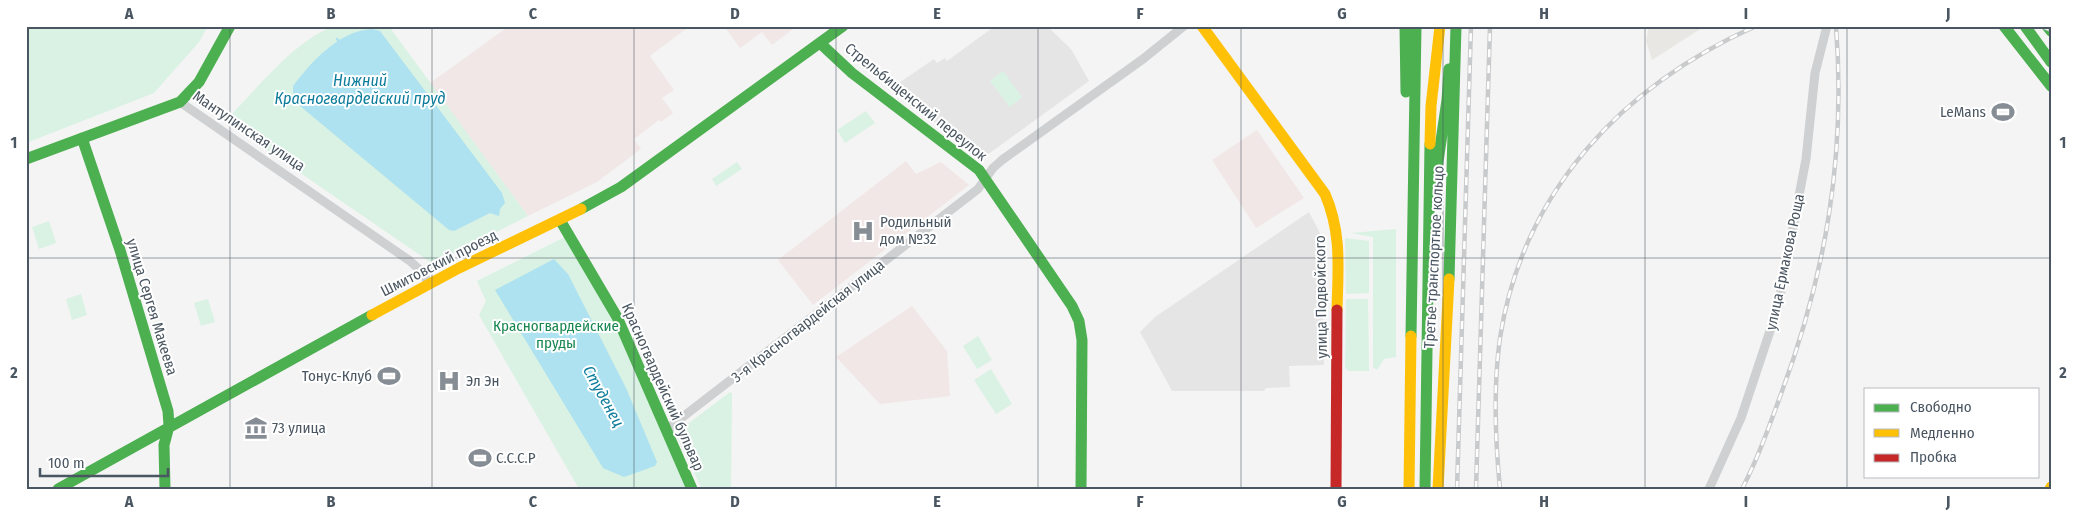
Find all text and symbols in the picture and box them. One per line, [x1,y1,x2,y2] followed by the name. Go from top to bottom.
[124,4,134,23] text: A
[327,4,336,23] text: B
[529,4,538,23] text: C
[730,4,740,23] text: D
[933,4,941,23] text: E
[1136,4,1144,23] text: F
[1337,4,1347,23] text: G
[1539,4,1549,23] text: H
[1744,4,1748,23] text: I
[1945,4,1950,23] text: J
[841,39,991,165] street label: Стрельбищенский переулок
[274,71,446,108] water label: Нижний Красногвардейский пруд
[189,87,309,175] street label: Мантулинская улица
[1990,99,2016,125] sports icon: LeMans
[1940,103,1986,121] place label: LeMans
[11,133,17,152] text: 1
[2060,133,2066,152] text: 1
[1420,165,1448,349] street label: Третье транспортное кольцо
[1762,192,1808,332] street label: улица Ермакова Роща
[880,213,951,248] place label: Родильный дом №32
[850,218,876,244] hospital icon: Родильный дом №32
[378,226,500,300] street label: Шмитовский проезд
[1311,235,1331,359] street label: улица Подвойского
[123,236,181,378] street label: улица Сергея Макеева
[728,256,888,386] street label: 3-я Красногвардейская улица
[618,300,708,474] street label: Красногвардейский бульвар
[493,317,619,352] park label: Красногвардейские пруды
[579,362,628,430] water label: Студенец
[9,363,18,382] text: 2
[376,363,402,389] sports icon: Тонус-Клуб
[2058,363,2067,382] text: 2
[302,367,372,385] place label: Тонус-Клуб
[436,368,462,394] hospital icon: Эл Эн
[466,372,500,390] place label: Эл Эн
[1864,388,2040,478] legend
[1910,398,1972,416] text: Свободно
[243,415,269,441] museum icon: 73 улица
[272,419,326,437] place label: 73 улица
[1910,424,1975,442] text: Медленно
[40,445,168,477] scale bar
[467,445,493,471] sports icon: С.С.С.Р
[1910,448,1957,466] text: Пробка
[496,449,536,467] place label: С.С.С.Р
[48,454,85,472] text: 100 m
[124,492,134,511] text: A
[327,492,336,511] text: B
[529,492,538,511] text: C
[730,492,740,511] text: D
[933,492,941,511] text: E
[1136,492,1144,511] text: F
[1337,492,1347,511] text: G
[1539,492,1549,511] text: H
[1744,492,1748,511] text: I
[1945,492,1950,511] text: J

